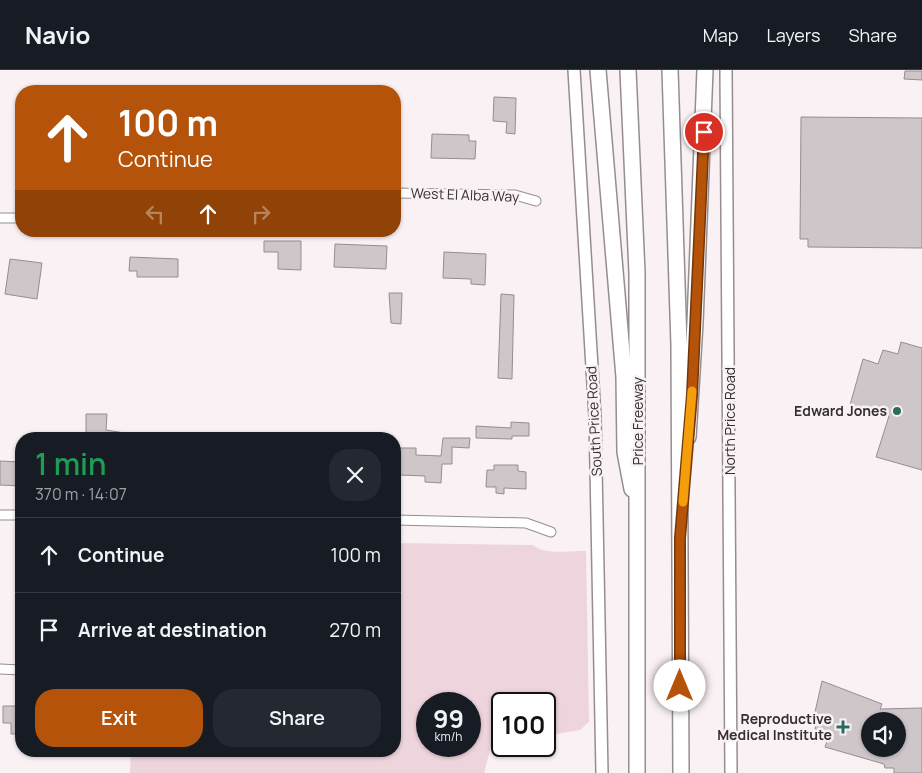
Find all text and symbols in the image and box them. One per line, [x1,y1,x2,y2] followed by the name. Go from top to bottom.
[25,18,90,51] text: Navio
[703,23,738,47] text: Map
[766,23,820,47] text: Layers
[848,23,897,47] text: Share
[118,99,218,147] text: 100 m
[35,105,100,170] icon: ahead
[683,111,725,153] pin
[690,118,718,146] icon: arrive
[118,144,213,174] text: Continue
[410,183,520,206] street label: West El Alba Way
[141,200,169,228] icon: left
[194,200,222,228] icon: ahead
[247,200,275,228] icon: right
[581,365,606,477] street label: South Price Road
[720,367,739,475] street label: North Price Road
[628,376,647,465] street label: Price Freeway
[794,401,887,420] place label: Edward Jones
[891,405,903,417] marker: Edward Jones
[35,443,107,484] text: 1 min
[329,449,381,501] button: close
[35,483,127,505] text: 370 m · 14:07
[35,541,63,569] icon: ahead
[78,542,164,568] text: Continue
[330,542,381,568] text: 100 m
[35,616,63,644] icon: arrive
[78,617,267,643] text: Arrive at destination
[329,617,381,643] text: 270 m
[653,659,705,711] position arrow
[35,689,203,747] button: Exit
[213,689,381,747] button: Share
[491,692,556,757] speed limit sign: 100
[433,701,464,736] text: 99
[717,709,832,744] place label: Reproductive Medical Institute
[861,712,906,757] map controls
[861,712,906,757] button: sound
[836,720,850,734] marker: Reproductive Medical Institute
[435,728,462,745] text: km/h

